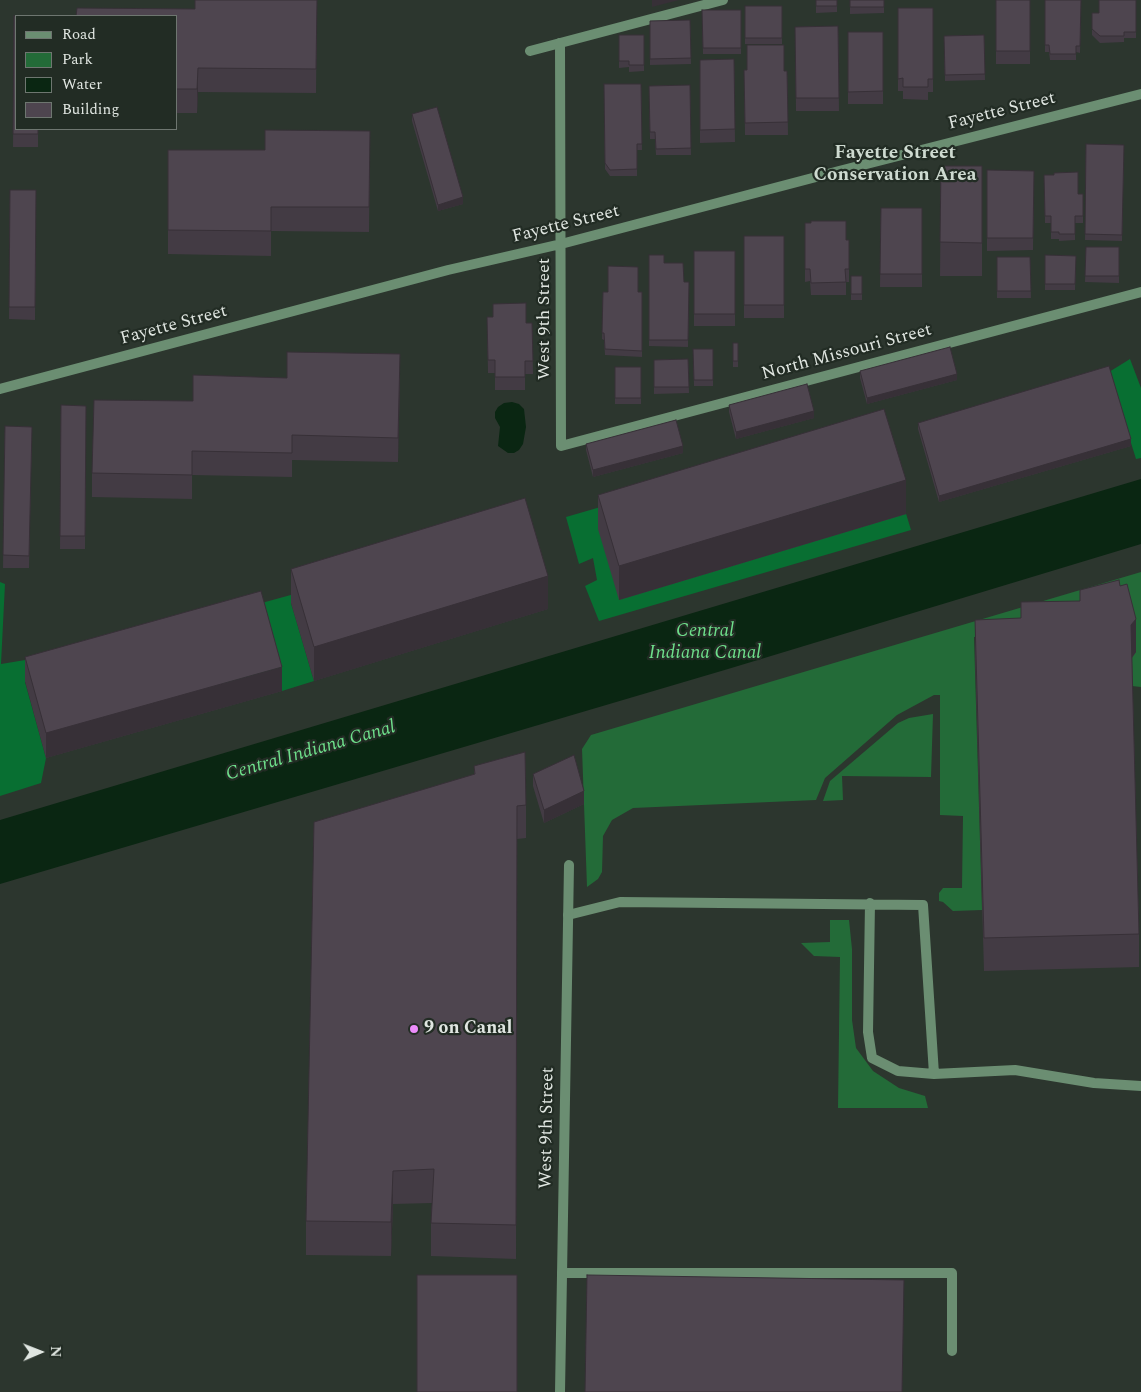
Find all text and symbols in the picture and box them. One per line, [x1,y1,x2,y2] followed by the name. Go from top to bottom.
[15,15,178,130] legend
[62,23,96,46] text: Road
[62,48,93,71] text: Park
[62,73,102,96] text: Water
[946,88,1058,136] street label: Fayette Street
[62,98,119,121] text: Building
[814,143,976,187] district label: Fayette Street Conservation Area
[510,201,622,249] street label: Fayette Street
[534,258,556,380] street label: West 9th Street
[118,301,230,351] street label: Fayette Street
[760,320,934,386] street label: North Missouri Street
[649,621,761,665] water label: Central Indiana Canal
[224,717,398,787] water label: Central Indiana Canal
[424,1018,512,1040] place label: 9 on Canal
[408,1023,420,1035] marker: 9 on Canal
[536,1067,560,1189] street label: West 9th Street
[15,1327,65,1377] north arrow
[45,1346,66,1358] text: N

